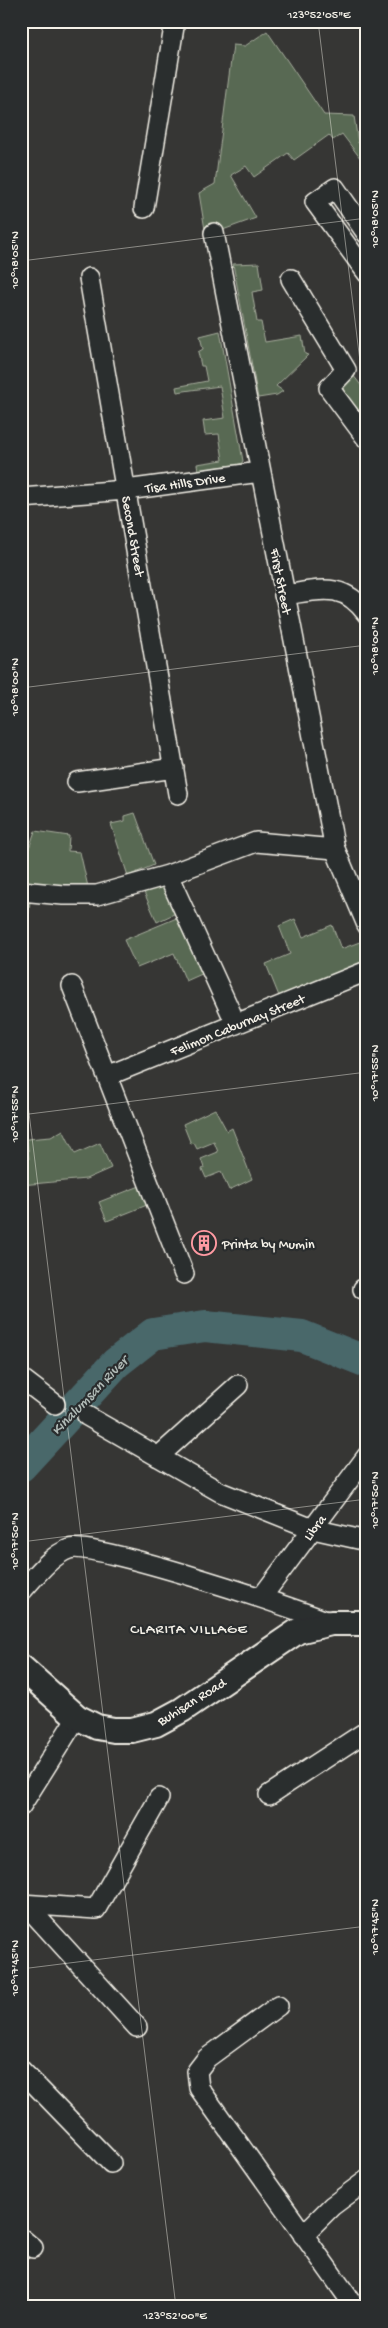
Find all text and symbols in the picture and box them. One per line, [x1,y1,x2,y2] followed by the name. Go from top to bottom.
[286,9,351,23] text: 123°52'05"E
[369,190,383,249] text: 10°18'05"N
[9,231,23,290] text: 10°18'05"N
[143,470,227,499] street label: Tisa Hills Drive
[116,495,147,579] street label: Second Street
[265,546,294,617] street label: First Street
[369,617,383,676] text: 10°18'00"N
[9,658,23,717] text: 10°18'00"N
[167,991,309,1062] street label: Felimon Caburnay Street
[369,1045,383,1102] text: 10°17'55"N
[9,1086,23,1143] text: 10°17'55"N
[191,1230,217,1256] building icon: Printa by Mumin
[221,1237,315,1254] place label: Printa by Mumin
[48,1351,135,1440] water label: Kinalumsan River
[369,1471,383,1530] text: 10°17'50"N
[301,1511,332,1545] street label: Libra
[9,1512,23,1571] text: 10°17'50"N
[130,1621,248,1639] district label: CLARITA VILLAGE
[154,1674,231,1731] street label: Buhisan Road
[369,1899,383,1956] text: 10°17'45"N
[9,1940,23,1997] text: 10°17'45"N
[142,2310,207,2324] text: 123°52'00"E

